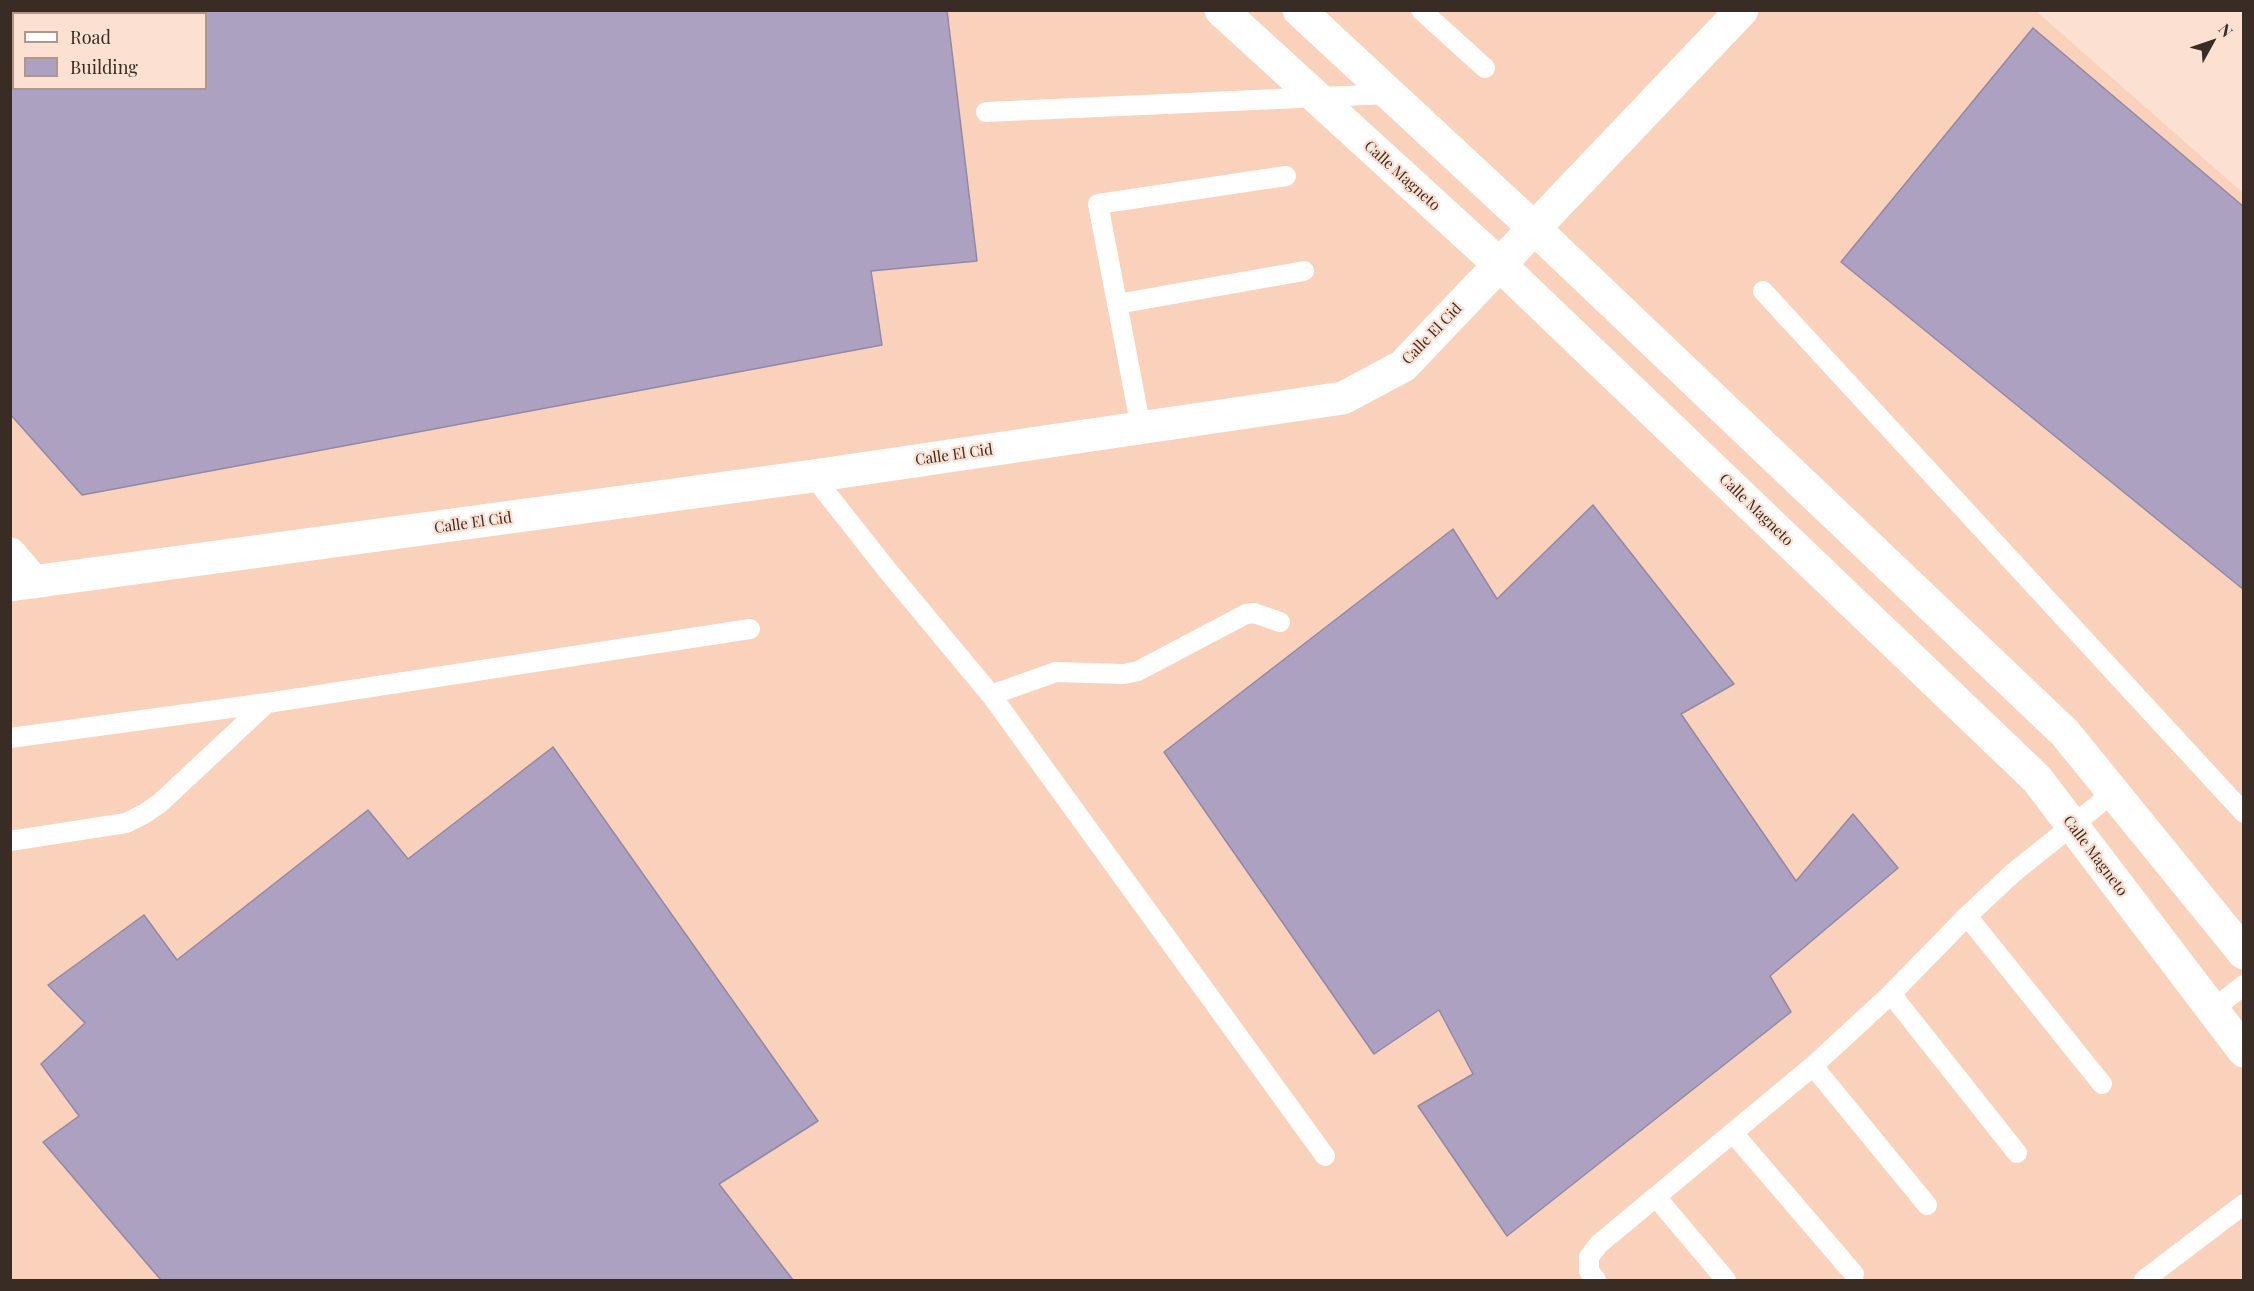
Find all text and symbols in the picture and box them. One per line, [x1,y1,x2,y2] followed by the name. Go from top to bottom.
[12,12,207,90] legend
[2182,12,2242,72] north arrow
[2214,19,2238,41] text: N
[70,25,111,49] text: Road
[70,55,138,79] text: Building
[1360,137,1444,215] street label: Calle Magneto
[1398,300,1466,368] street label: Calle El Cid
[914,441,994,469] street label: Calle El Cid
[1715,470,1797,550] street label: Calle Magneto
[433,509,513,537] street label: Calle El Cid
[2059,812,2131,900] street label: Calle Magneto

